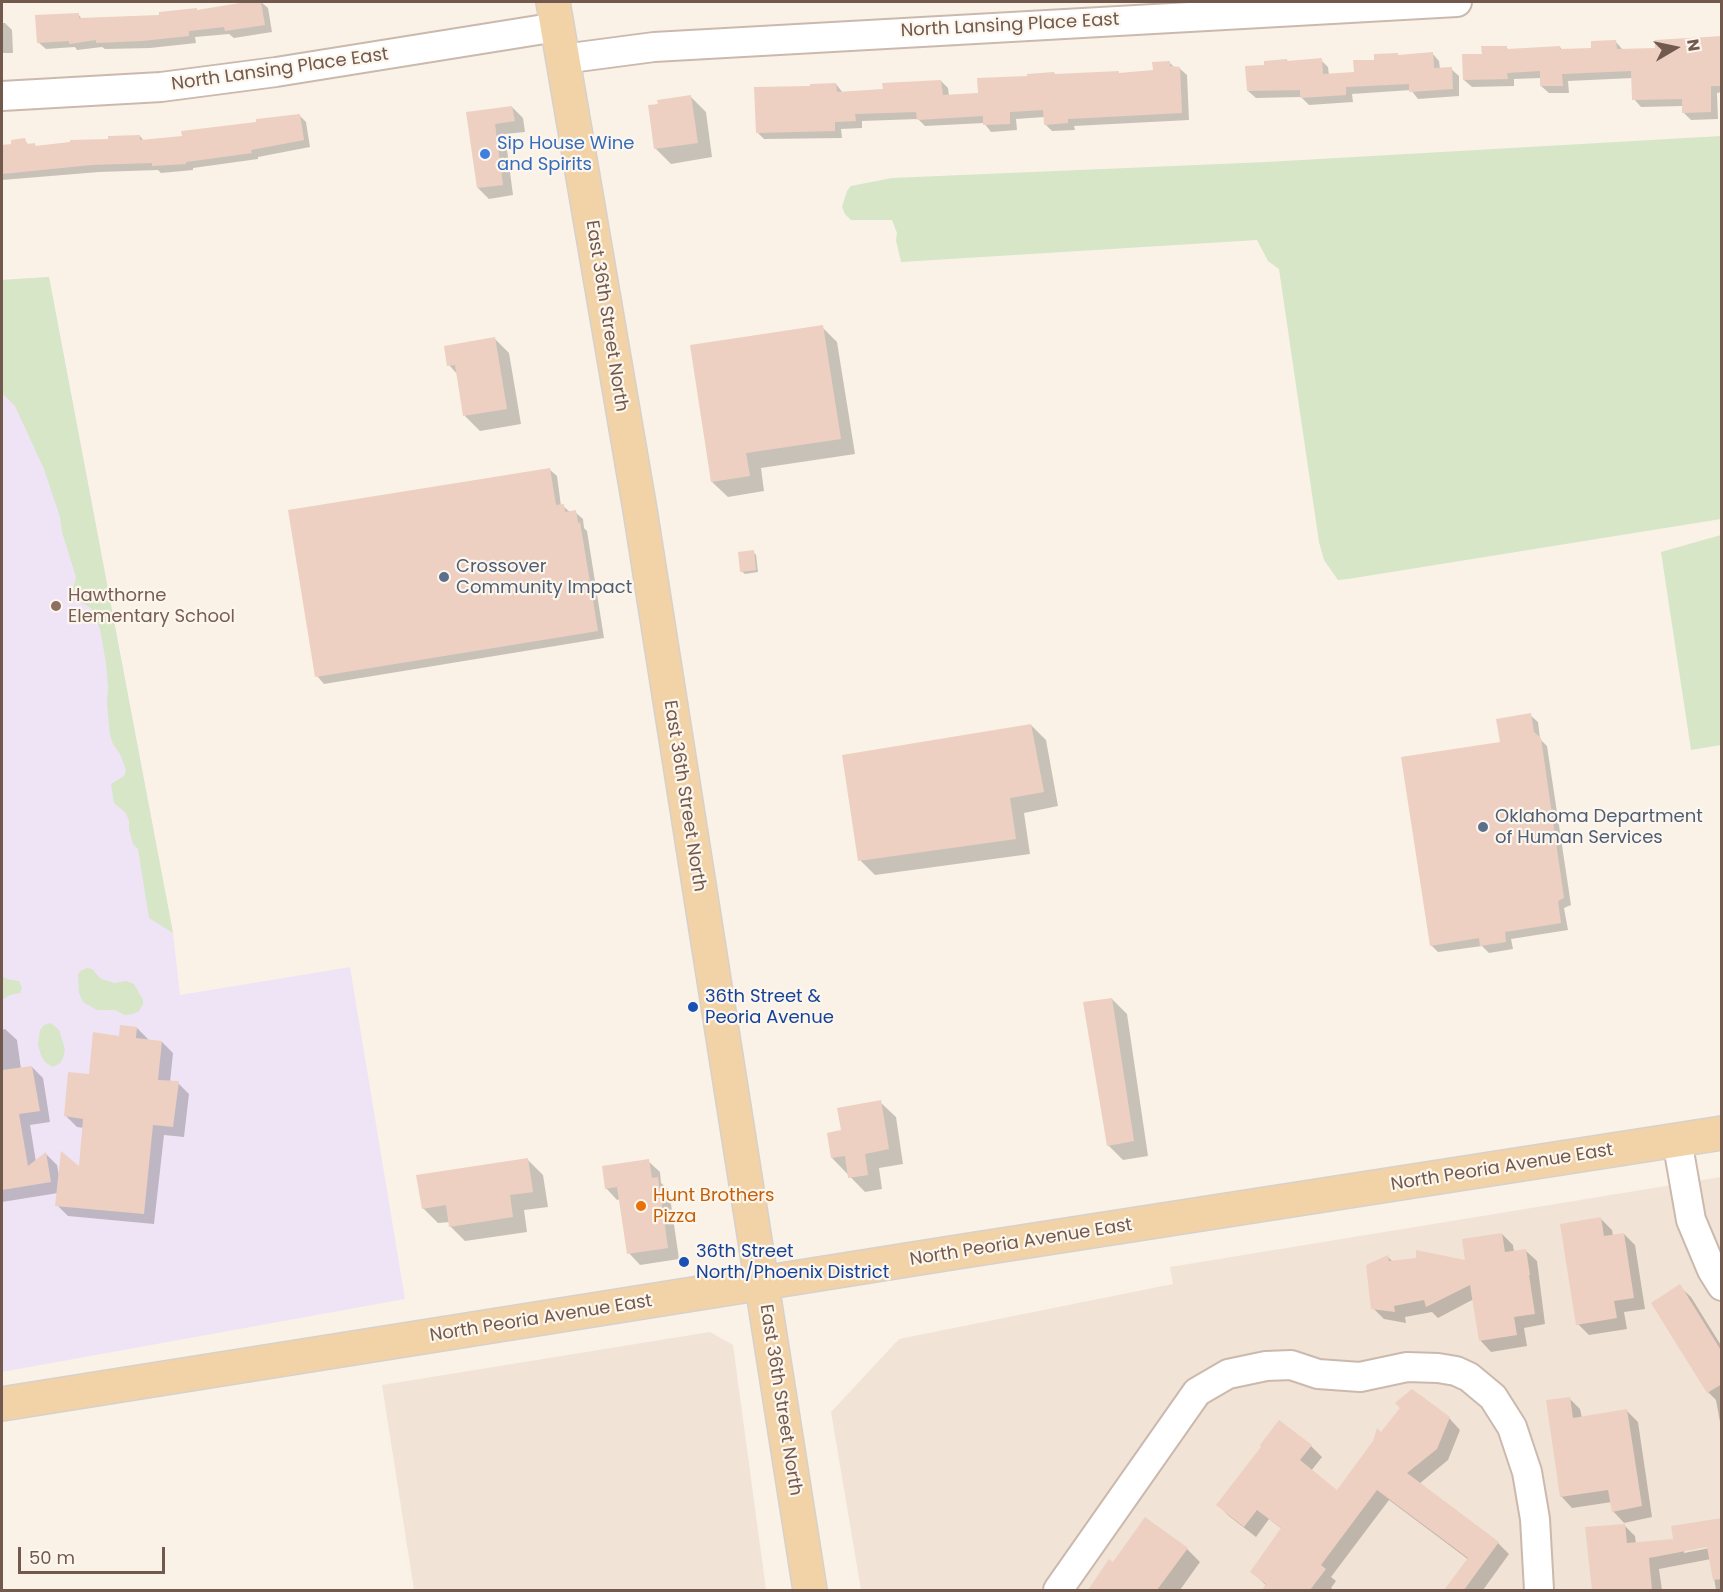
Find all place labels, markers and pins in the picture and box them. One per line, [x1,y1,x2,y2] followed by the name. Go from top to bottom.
[497,133,635,176] place label: Sip House Wine and Spirits
[478,147,492,161] marker: Sip House Wine and Spirits
[456,556,632,598] place label: Crossover Community Impact
[437,570,451,584] marker: Crossover Community Impact
[68,585,235,628] place label: Hawthorne Elementary School
[49,599,63,613] marker: Hawthorne Elementary School
[1495,806,1703,848] place label: Oklahoma Department of Human Services
[1476,820,1490,834] marker: Oklahoma Department of Human Services
[705,986,834,1028] place label: 36th Street & Peoria Avenue
[686,1000,700,1014] marker: 36th Street & Peoria Avenue
[653,1185,774,1228] place label: Hunt Brothers Pizza
[634,1199,648,1213] marker: Hunt Brothers Pizza
[696,1241,889,1284] place label: 36th Street North/Phoenix District
[677,1255,691,1269] marker: 36th Street North/Phoenix District

